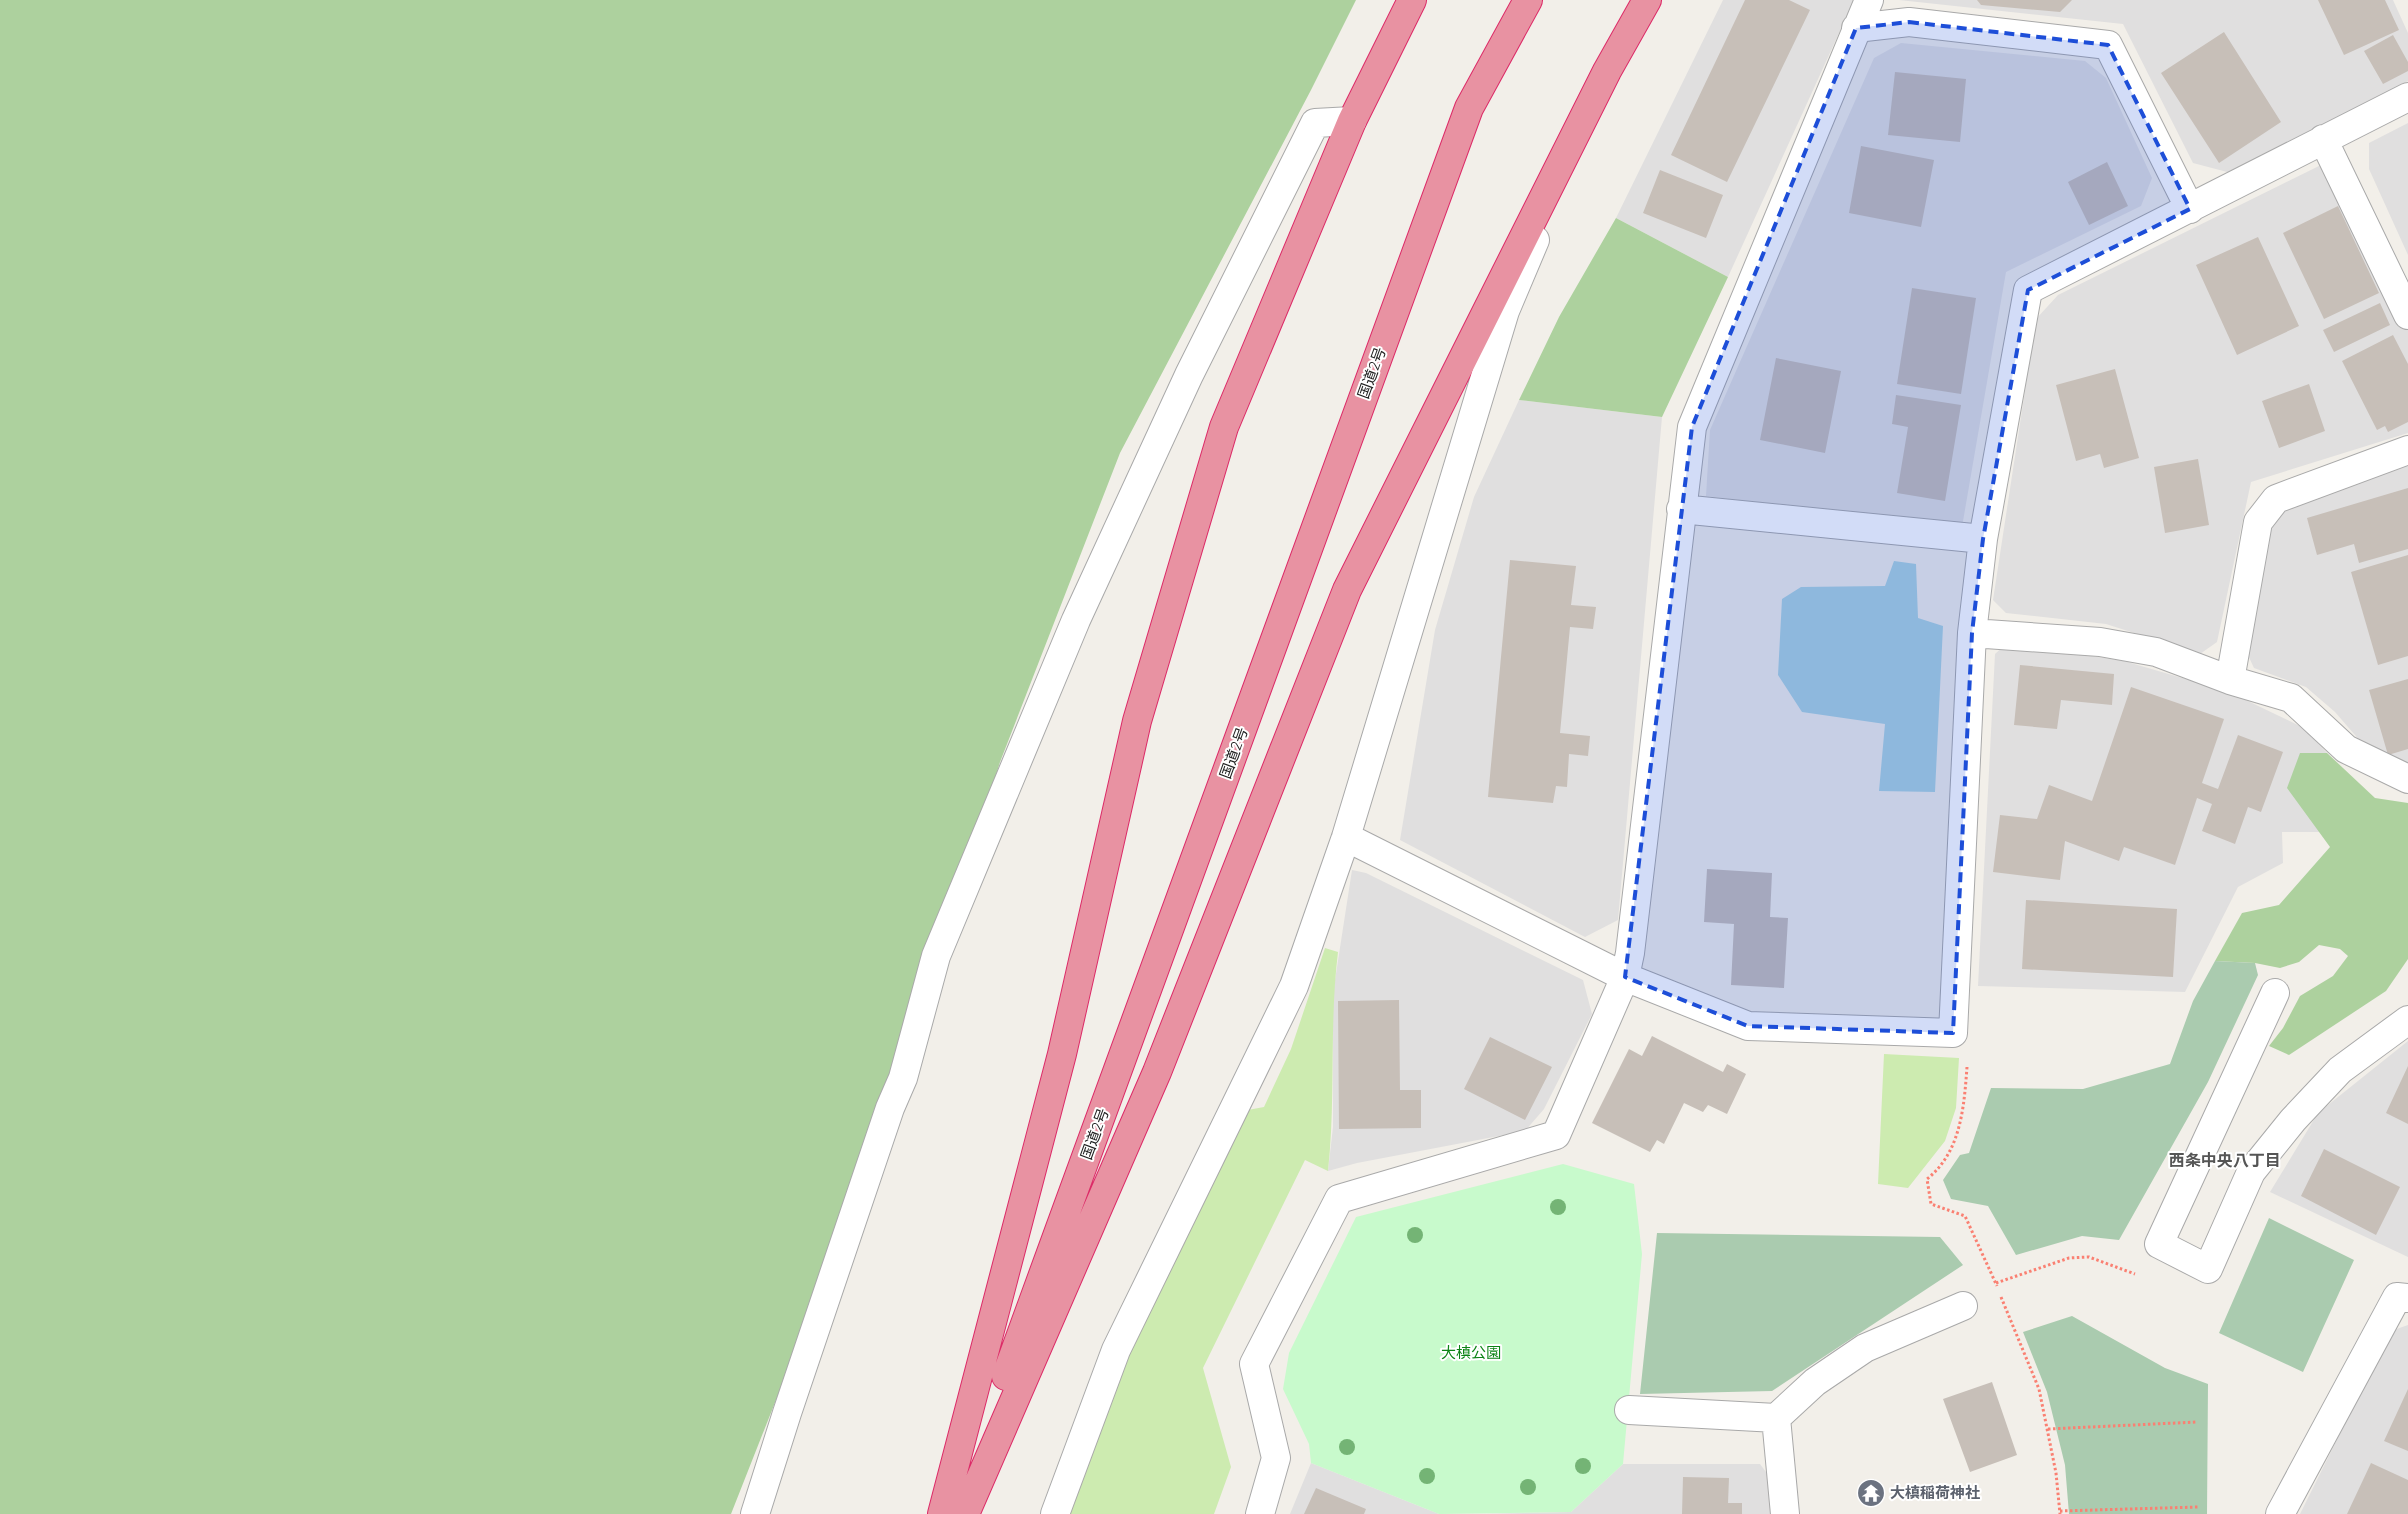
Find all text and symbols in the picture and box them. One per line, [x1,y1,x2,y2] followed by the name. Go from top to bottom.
[1353,345,1390,401] street label: 国道2号
[1215,725,1252,781] street label: 国道2号
[1076,1106,1113,1162] street label: 国道2号
[2169,1150,2281,1170] district label: 西条中央八丁目
[1441,1343,1501,1362] park label: 大槙公園
[1856,1478,1886,1508] temple icon: 大槙稲荷神社
[1890,1483,1980,1502] place label: 大槙稲荷神社

